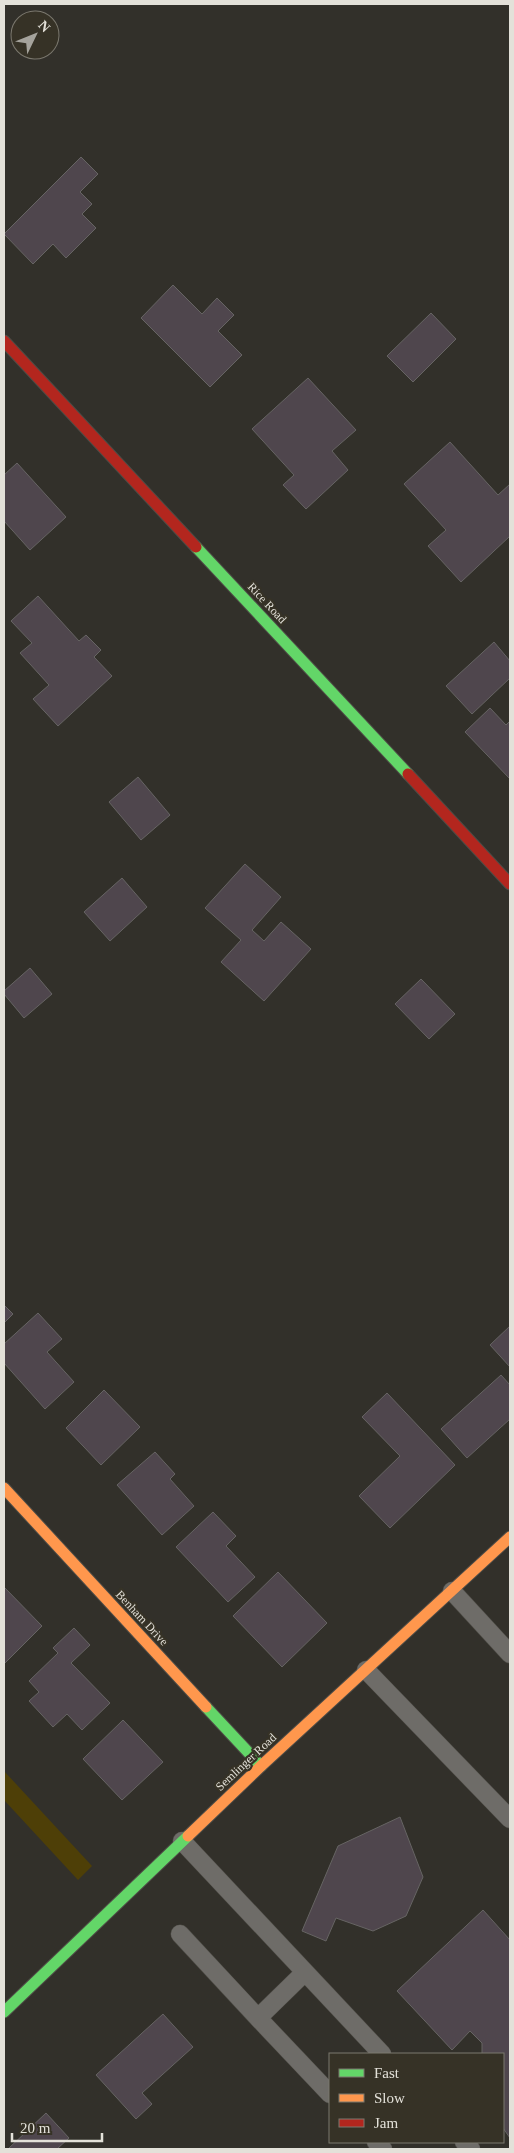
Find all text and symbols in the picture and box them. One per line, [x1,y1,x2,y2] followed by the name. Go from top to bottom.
[10,10,60,60] north arrow
[35,18,53,35] text: N
[245,580,289,626] street label: Rice Road
[113,1588,171,1648] street label: Benham Drive
[213,1730,279,1794] street label: Semlinger Road
[329,2053,504,2143] legend
[374,2065,400,2081] text: Fast
[374,2090,405,2106] text: Slow
[12,2110,102,2142] scale bar
[374,2115,398,2131] text: Jam
[20,2120,51,2136] text: 20 m

